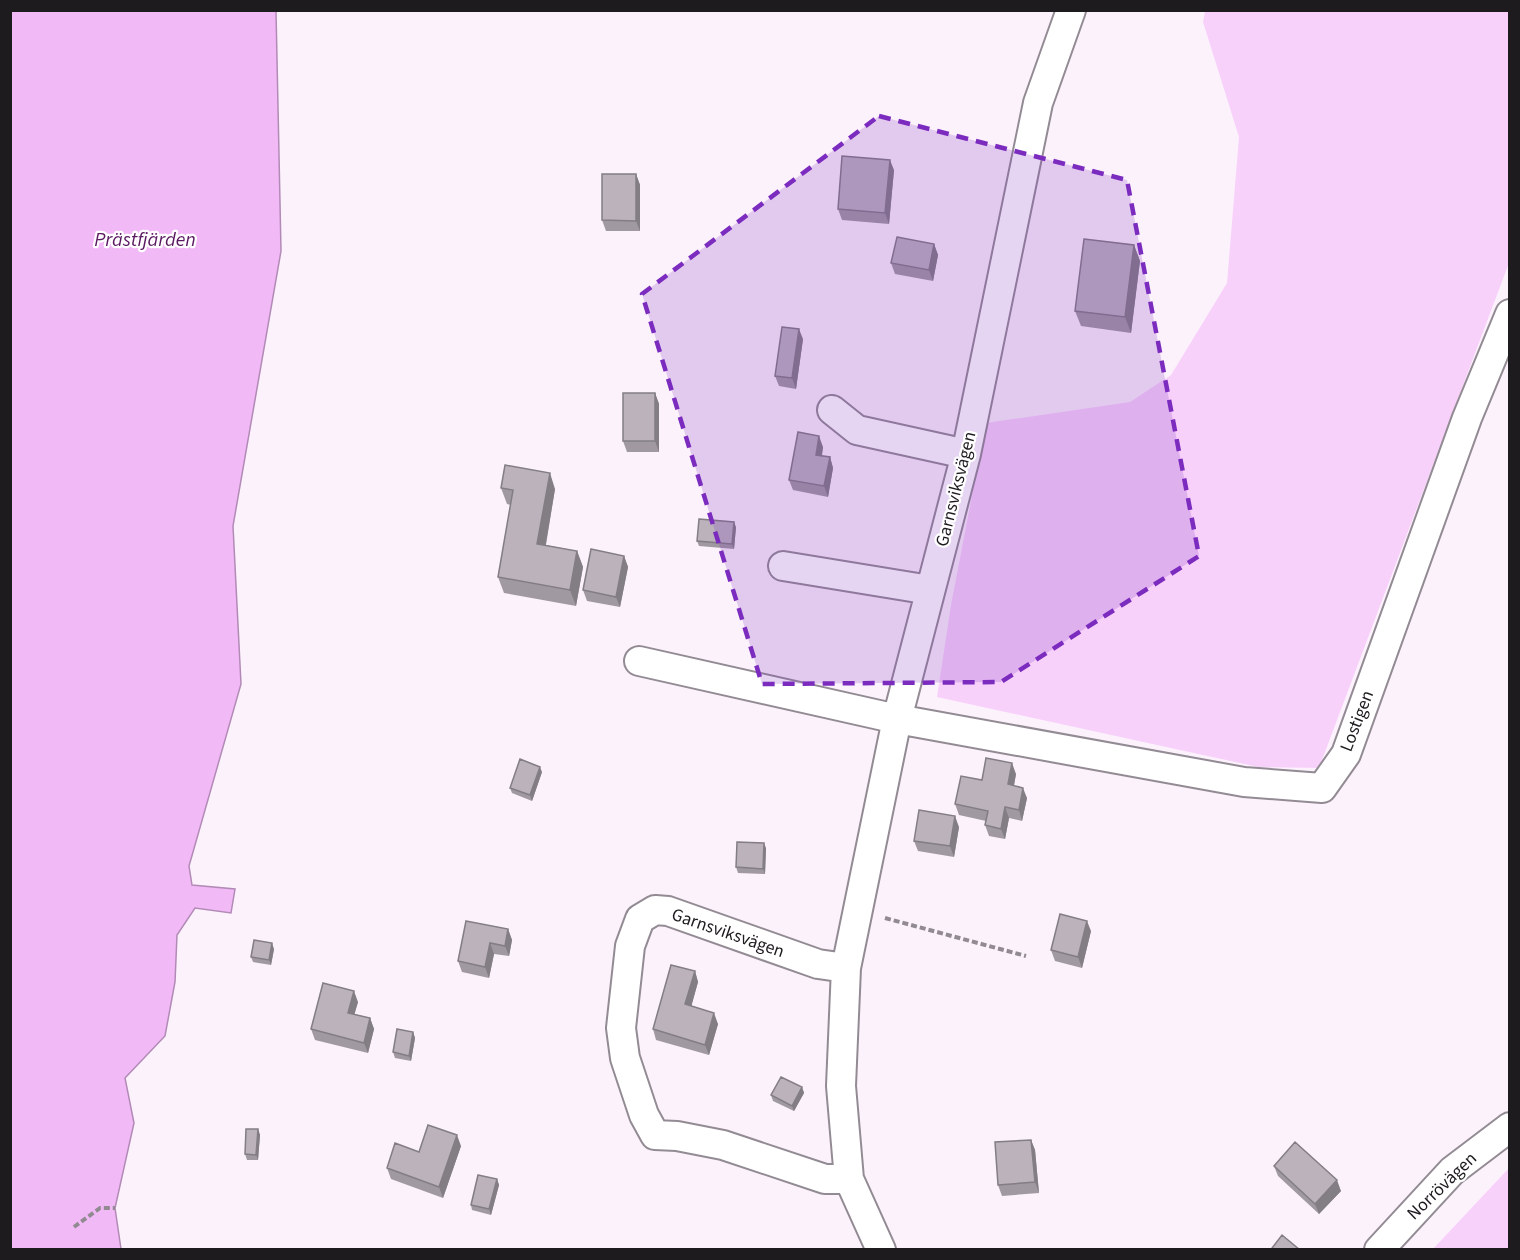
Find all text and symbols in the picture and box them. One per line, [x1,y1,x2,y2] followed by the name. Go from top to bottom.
[94,226,196,254] water label: Prästfjärden
[930,429,982,549] street label: Garnsviksvägen
[1334,687,1380,755] street label: Lostigen
[668,902,788,964] street label: Garnsviksvägen
[1402,1146,1482,1226] street label: Norrövägen

